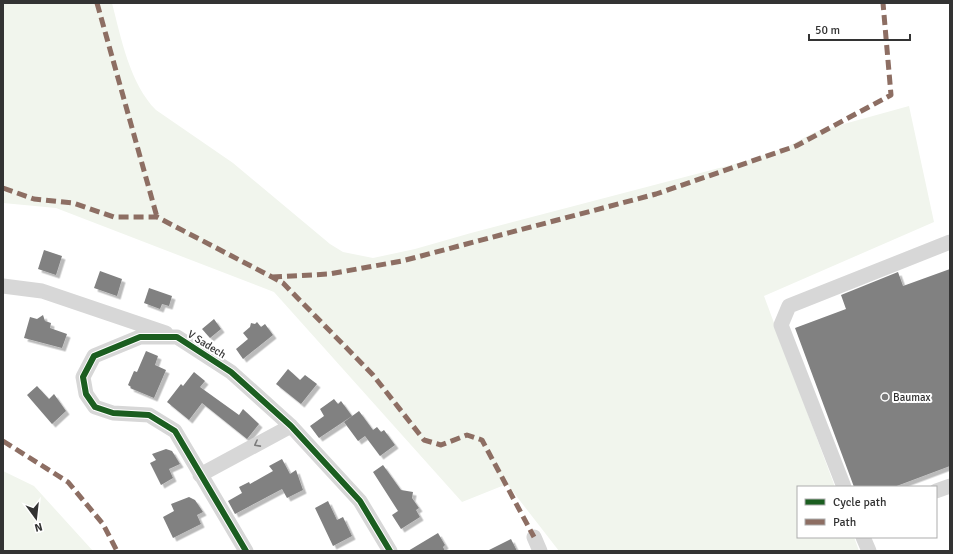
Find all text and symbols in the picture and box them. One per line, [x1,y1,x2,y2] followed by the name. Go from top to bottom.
[809,16,910,42] scale bar
[815,23,840,38] text: 50 m
[185,328,228,361] street label: V Sadech
[893,391,931,404] place label: Baumax
[880,392,890,402] marker: Baumax
[254,439,261,447] one-way arrow
[797,486,937,538] legend
[833,495,886,510] text: Cycle path
[16,498,56,538] north arrow
[833,515,856,530] text: Path
[33,520,44,534] text: N

